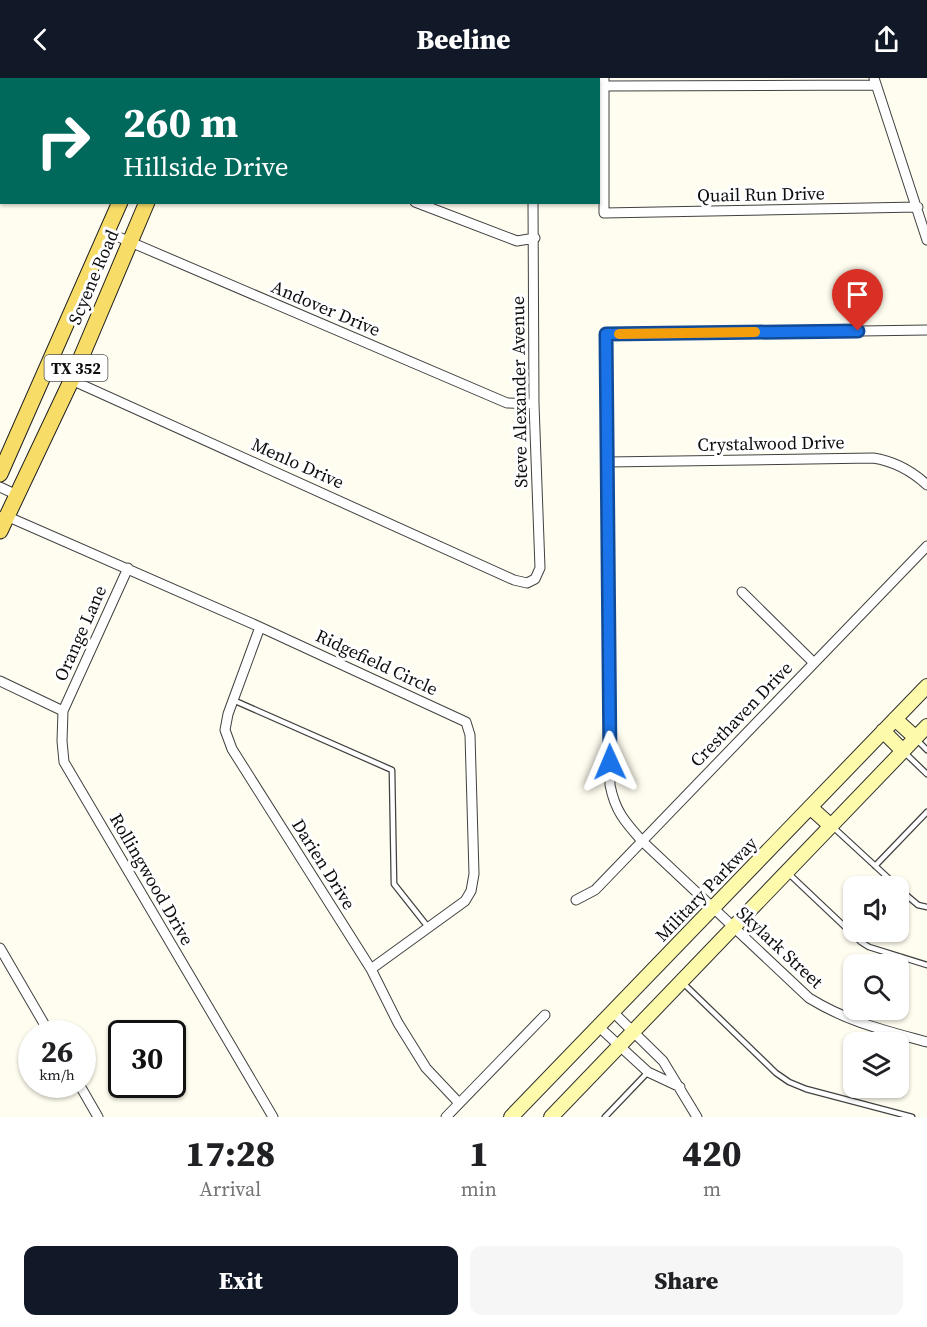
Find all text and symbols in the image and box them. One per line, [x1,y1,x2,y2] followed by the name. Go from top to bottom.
[416,21,511,58] text: Beeline
[24,23,57,56] icon: back
[870,23,903,56] icon: share
[123,93,238,151] text: 260 m
[24,102,102,180] icon: right
[123,148,289,185] text: Hillside Drive
[697,180,825,208] street label: Quail Run Drive
[62,226,124,328] street label: Scyene Road
[832,269,883,331] pin
[268,274,384,342] street label: Andover Drive
[841,278,874,311] icon: arrive
[505,296,533,488] street label: Steve Alexander Avenue
[44,355,107,381] road number: TX 352
[697,429,845,457] street label: Crystalwood Drive
[248,431,348,495] street label: Menlo Drive
[48,581,112,685] street label: Orange Lane
[312,623,442,701] street label: Ridgefield Circle
[684,656,798,772] street label: Cresthaven Drive
[578,730,642,794] position arrow
[104,808,200,950] street label: Rollingwood Drive
[286,814,362,914] street label: Darien Drive
[649,830,763,947] street label: Military Parkway
[843,876,909,1098] map controls
[843,876,909,942] button: sound
[731,900,829,994] street label: Skylark Street
[843,954,909,1020] button: search
[108,1020,186,1098] speed limit sign: 30
[41,1031,73,1072] text: 26
[843,1032,909,1098] button: layers
[39,1064,75,1085] text: km/h
[185,1129,275,1178] text: 17:28
[469,1129,489,1178] text: 1
[682,1129,742,1178] text: 420
[199,1175,261,1203] text: Arrival
[461,1175,497,1203] text: min
[703,1175,721,1203] text: m
[24,1246,458,1315] button: Exit
[470,1246,903,1315] button: Share

